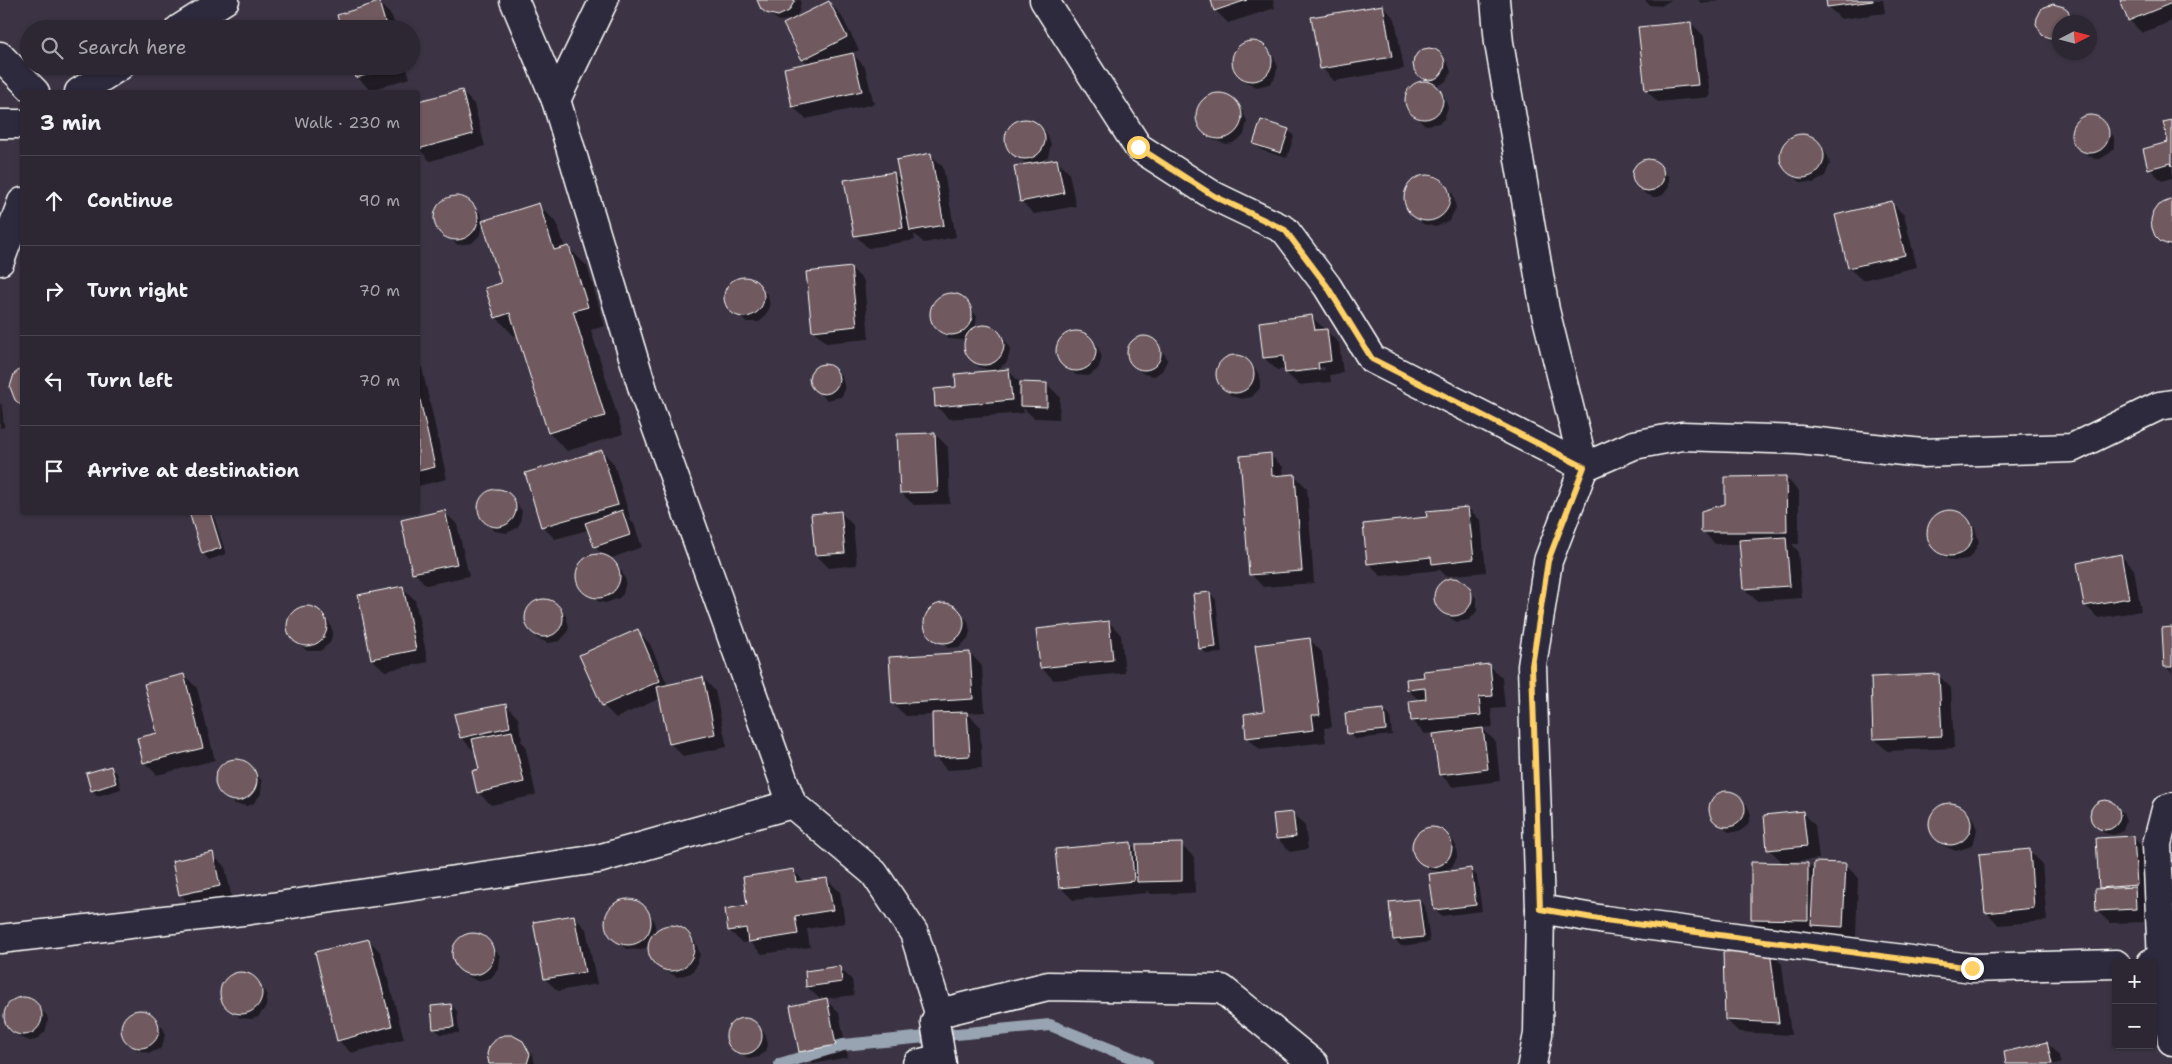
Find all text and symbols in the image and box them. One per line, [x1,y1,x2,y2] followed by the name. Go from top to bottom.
[2052,15,2097,60] north arrow
[20,20,420,75] search box
[38,34,66,62] icon: search
[78,35,187,60] text: Search here
[40,109,101,137] text: 3 min
[294,112,400,133] text: Walk · 230 m
[1127,136,1150,159] route start
[40,187,68,215] icon: ahead
[87,188,173,213] text: Continue
[359,190,400,211] text: 90 m
[40,277,68,305] icon: right
[87,278,188,303] text: Turn right
[359,280,400,301] text: 70 m
[40,367,68,395] icon: left
[87,368,173,393] text: Turn left
[359,370,400,391] text: 70 m
[40,457,68,485] icon: arrive
[87,458,299,483] text: Arrive at destination
[1961,957,1984,980] route end
[2112,959,2157,1049] map controls
[2112,959,2157,1004] button: +
[2112,1004,2157,1049] button: −

